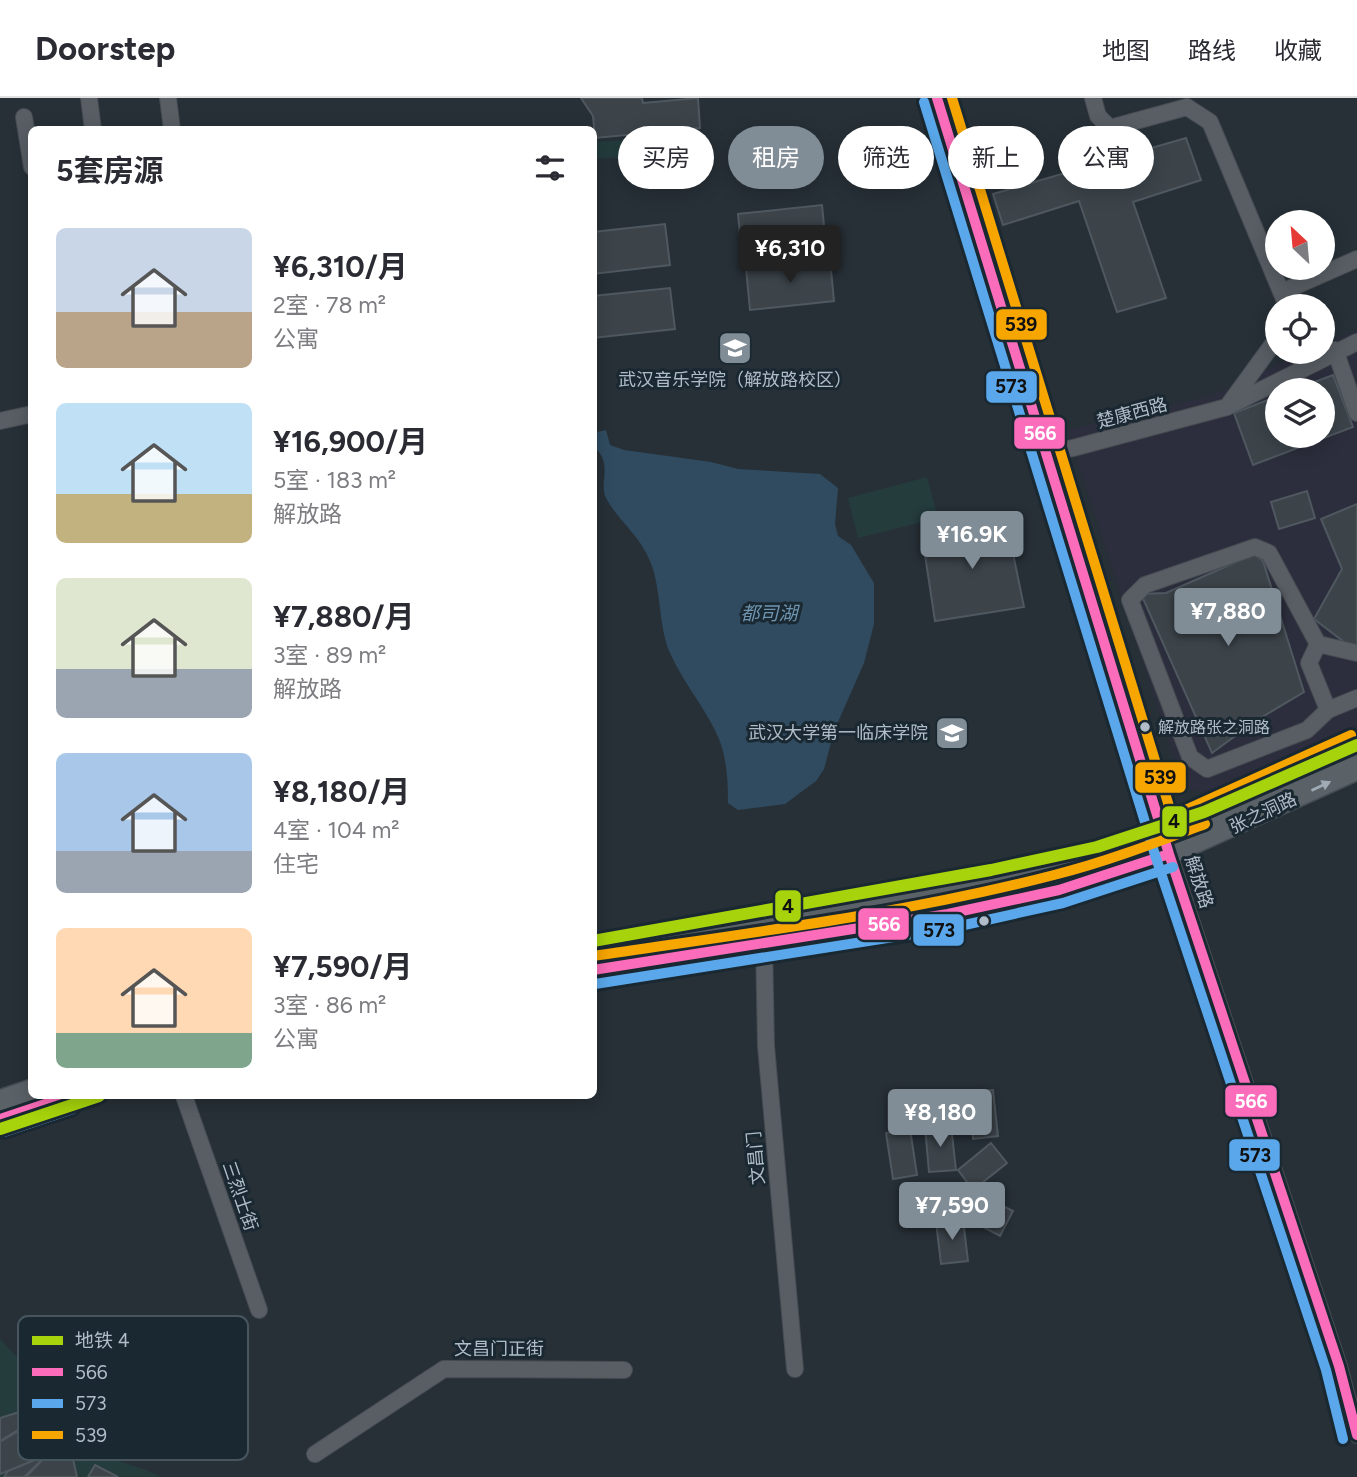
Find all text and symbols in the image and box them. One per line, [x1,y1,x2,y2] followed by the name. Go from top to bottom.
[35,29,175,68] text: Doorstep
[1102,36,1150,65] text: 地图
[1188,36,1236,65] text: 路线
[1274,36,1322,65] text: 收藏
[618,126,714,189] chip: 买房
[728,126,824,189] chip: 租房
[838,126,934,189] chip: 筛选
[948,126,1044,189] chip: 新上
[1058,126,1154,189] chip: 公寓
[531,149,569,187] icon: filters
[56,152,163,189] text: 5套房源
[1265,210,1335,280] north arrow
[1265,210,1335,448] map controls
[733,226,847,285] pin: ¥6,310
[755,234,825,262] text: ¥6,310
[273,248,408,285] text: ¥6,310/月
[112,256,196,340] icon: home
[273,291,386,319] text: 2室 · 78 m²
[1265,294,1335,364] button: locate
[995,308,1048,341] line badge: 539
[1005,313,1037,336] text: 539
[273,325,319,353] text: 公寓
[716,329,754,367] school or university icon: 武汉音乐学院（解放路校区）
[618,369,852,391] place label: 武汉音乐学院（解放路校区）
[985,370,1038,404] line badge: 573
[995,375,1027,398] text: 573
[1265,378,1335,448] button: layers
[1094,393,1170,433] street label: 楚康西路
[1013,416,1066,450] line badge: 566
[1023,422,1057,445] text: 566
[273,423,428,460] text: ¥16,900/月
[112,431,196,515] icon: home
[273,466,396,494] text: 5室 · 183 m²
[273,500,342,528] text: 解放路
[915,512,1029,571] pin: ¥16.9K
[936,520,1008,548] text: ¥16.9K
[1171,588,1285,648] pin: ¥7,880
[1190,597,1266,625] text: ¥7,880
[273,598,414,635] text: ¥7,880/月
[740,602,800,625] water label: 都司湖
[112,606,196,690] icon: home
[273,641,386,669] text: 3室 · 89 m²
[273,675,342,703] text: 解放路
[933,714,971,752] school or university icon: 武汉大学第一临床学院
[1158,718,1270,737] place label: 解放路张之洞路
[1138,720,1152,734] marker: 解放路张之洞路
[748,722,928,744] place label: 武汉大学第一临床学院
[1134,761,1187,794] line badge: 539
[1144,766,1176,789] text: 539
[273,773,410,810] text: ¥8,180/月
[1311,780,1331,792] one-way arrow
[112,781,196,865] icon: home
[1226,788,1300,838] street label: 张之洞路
[1161,805,1188,838] line badge: 4
[1168,810,1180,833] text: 4
[273,816,400,844] text: 4室 · 104 m²
[273,850,319,878] text: 住宅
[1180,853,1218,911] street label: 解放路
[774,889,802,923] line badge: 4
[782,895,794,918] text: 4
[857,907,910,941] line badge: 566
[867,913,901,936] text: 566
[912,913,965,947] line badge: 573
[977,914,991,928] unlabelled marker
[923,919,955,942] text: 573
[273,948,413,985] text: ¥7,590/月
[112,956,196,1040] icon: home
[273,991,386,1019] text: 3室 · 86 m²
[273,1025,319,1053] text: 公寓
[1224,1084,1278,1118] line badge: 566
[883,1090,997,1149] pin: ¥8,180
[1234,1090,1268,1113] text: 566
[904,1098,976,1126] text: ¥8,180
[743,1130,769,1186] street label: 文昌门
[1228,1138,1281,1172] line badge: 573
[1239,1144,1271,1167] text: 573
[218,1158,262,1234] street label: 三烈士街
[895,1182,1009,1242] pin: ¥7,590
[915,1191,989,1219] text: ¥7,590
[18,1316,248,1460] legend
[75,1329,130,1352] text: 地铁 4
[454,1338,544,1360] street label: 文昌门正街
[75,1361,108,1384] text: 566
[75,1392,106,1415] text: 573
[75,1424,107,1447] text: 539

